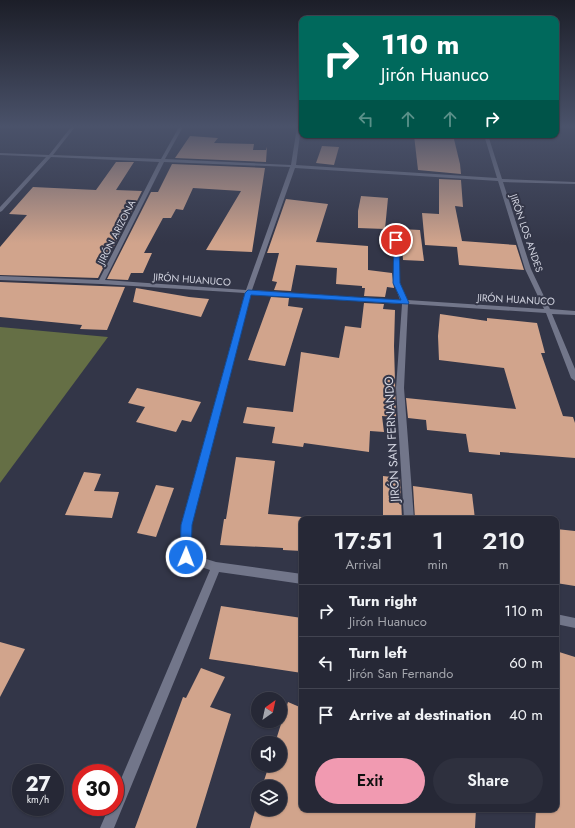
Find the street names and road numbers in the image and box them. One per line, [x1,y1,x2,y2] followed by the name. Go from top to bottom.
[505,190,547,275] street label: JIRÓN LOS ANDES
[93,197,139,269] street label: JIRÓN ARIZONA
[151,269,231,290] street label: JIRÓN HUANUCO
[475,290,555,309] street label: JIRÓN HUANUCO
[380,376,404,504] street label: JIRÓN SAN FERNANDO

